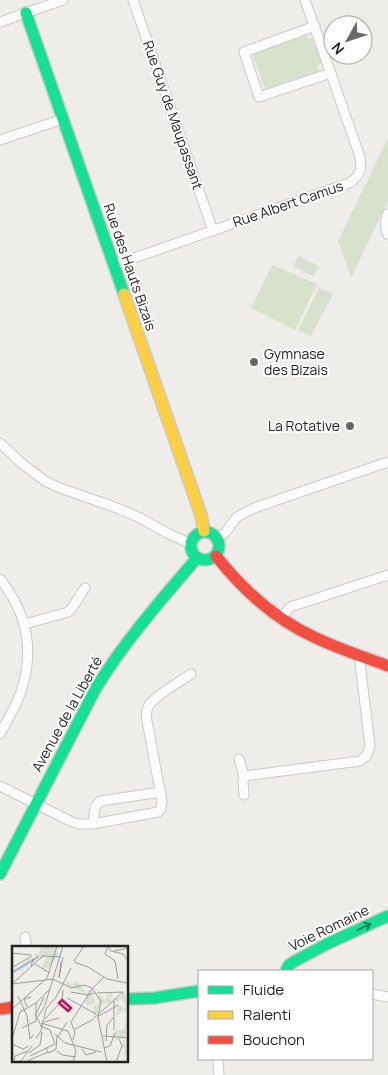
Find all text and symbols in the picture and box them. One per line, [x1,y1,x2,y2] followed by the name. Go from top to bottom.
[323,15,373,65] north arrow
[139,38,208,192] street label: Rue Guy de Maupassant
[327,39,348,59] text: N
[230,176,346,231] street label: Rue Albert Camus
[100,201,161,333] street label: Rue des Hauts Bizais
[264,344,328,379] place label: Gymnase des Bizais
[248,356,260,368] marker: Gymnase des Bizais
[268,416,340,435] place label: La Rotative
[344,420,356,432] marker: La Rotative
[27,652,106,775] street label: Avenue de la Liberté
[286,900,372,955] street label: Voie Romaine
[356,922,371,931] one-way arrow
[12,946,129,1062] inset map
[198,970,373,1060] legend
[243,979,284,1000] text: Fluide
[243,1004,291,1025] text: Ralenti
[243,1029,305,1050] text: Bouchon

